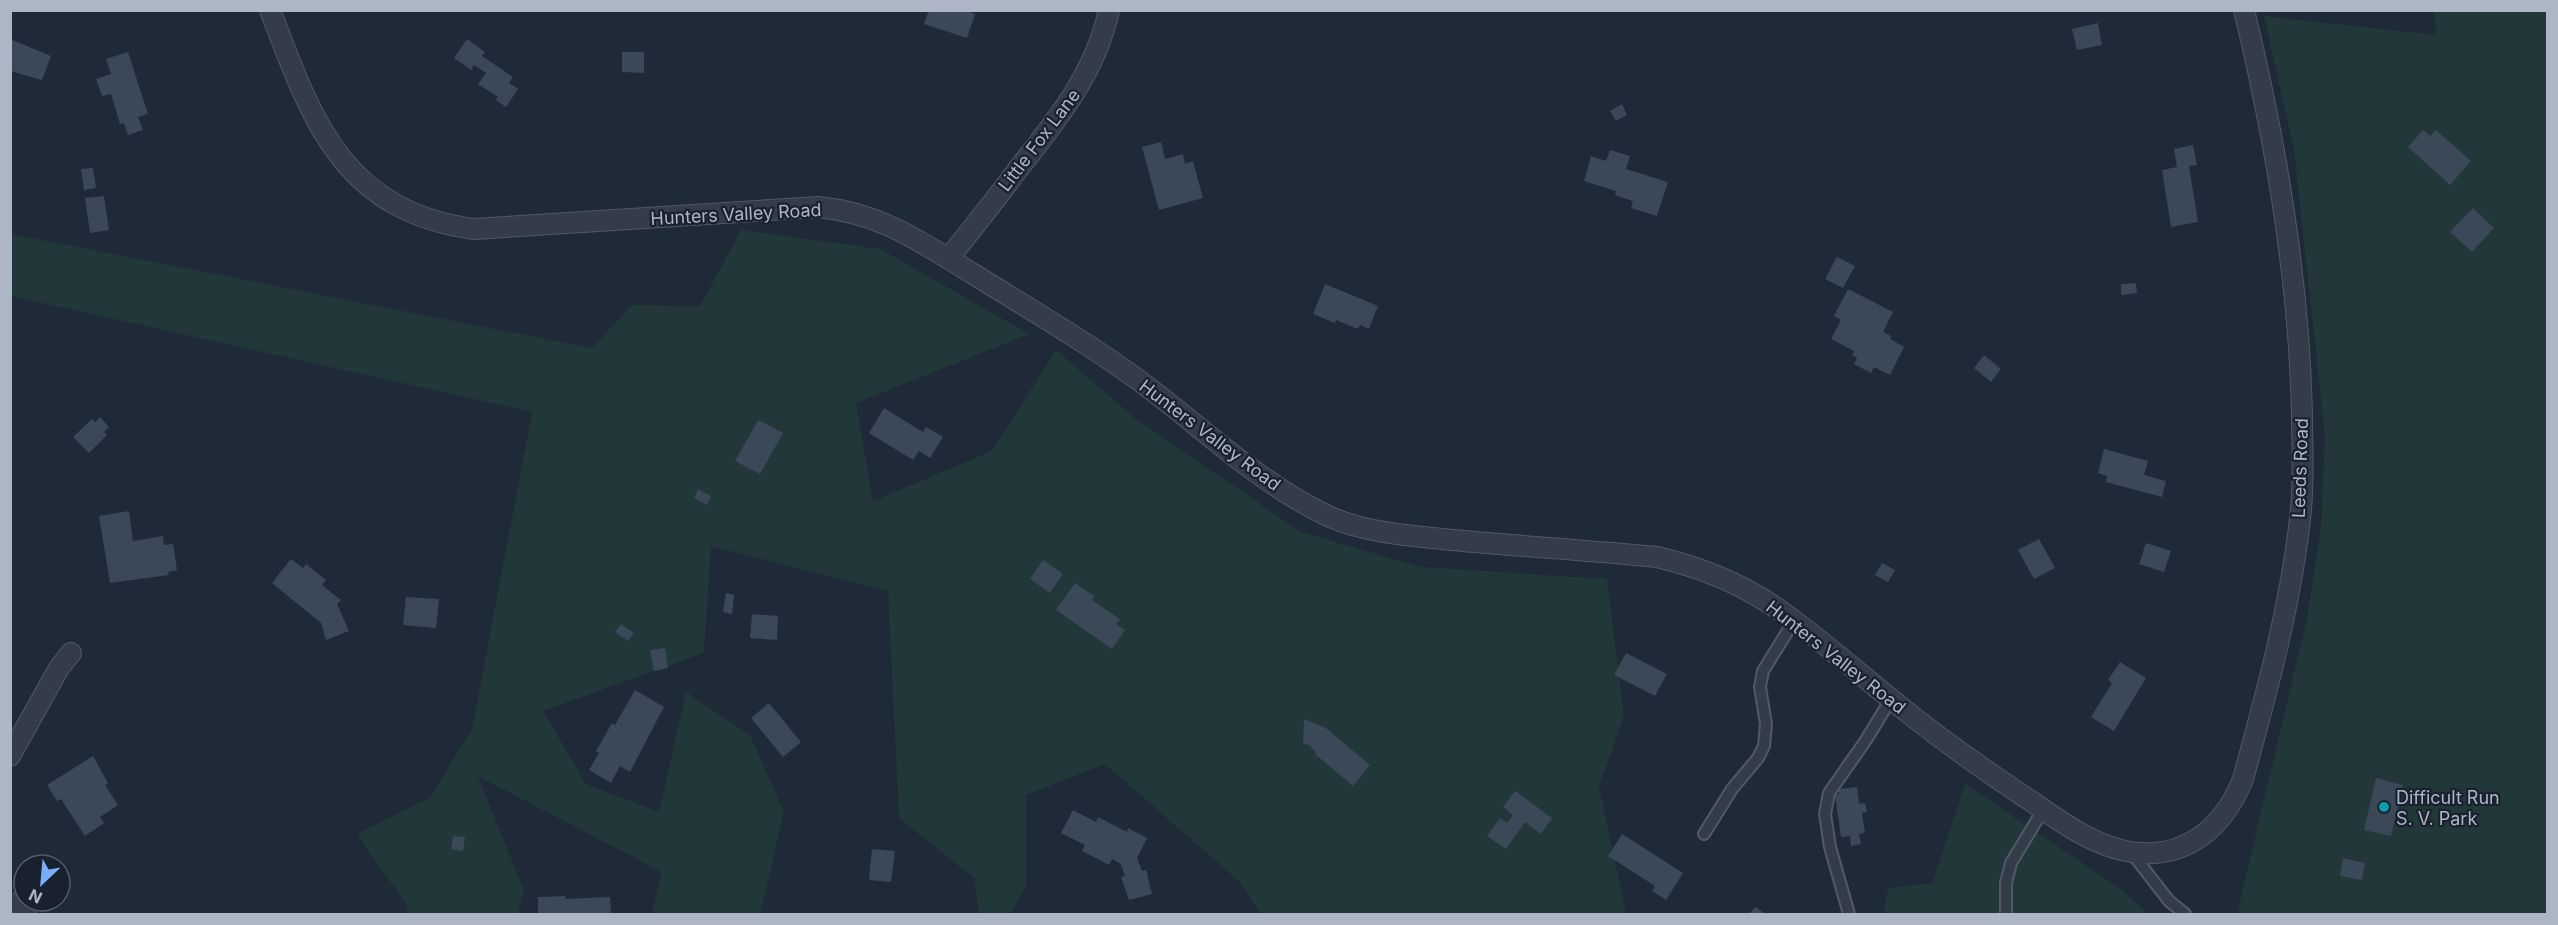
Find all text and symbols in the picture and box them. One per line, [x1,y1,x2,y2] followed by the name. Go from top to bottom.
[994,85,1084,195] street label: Little Fox Lane
[650,199,822,229] street label: Hunters Valley Road
[1135,375,1285,495] street label: Hunters Valley Road
[2288,418,2312,518] street label: Leeds Road
[1762,596,1910,718] street label: Hunters Valley Road
[2396,787,2500,829] place label: Difficult Run S. V. Park
[2377,800,2391,814] marker: Difficult Run S. V. Park
[12,853,72,913] north arrow
[26,885,45,908] text: N

